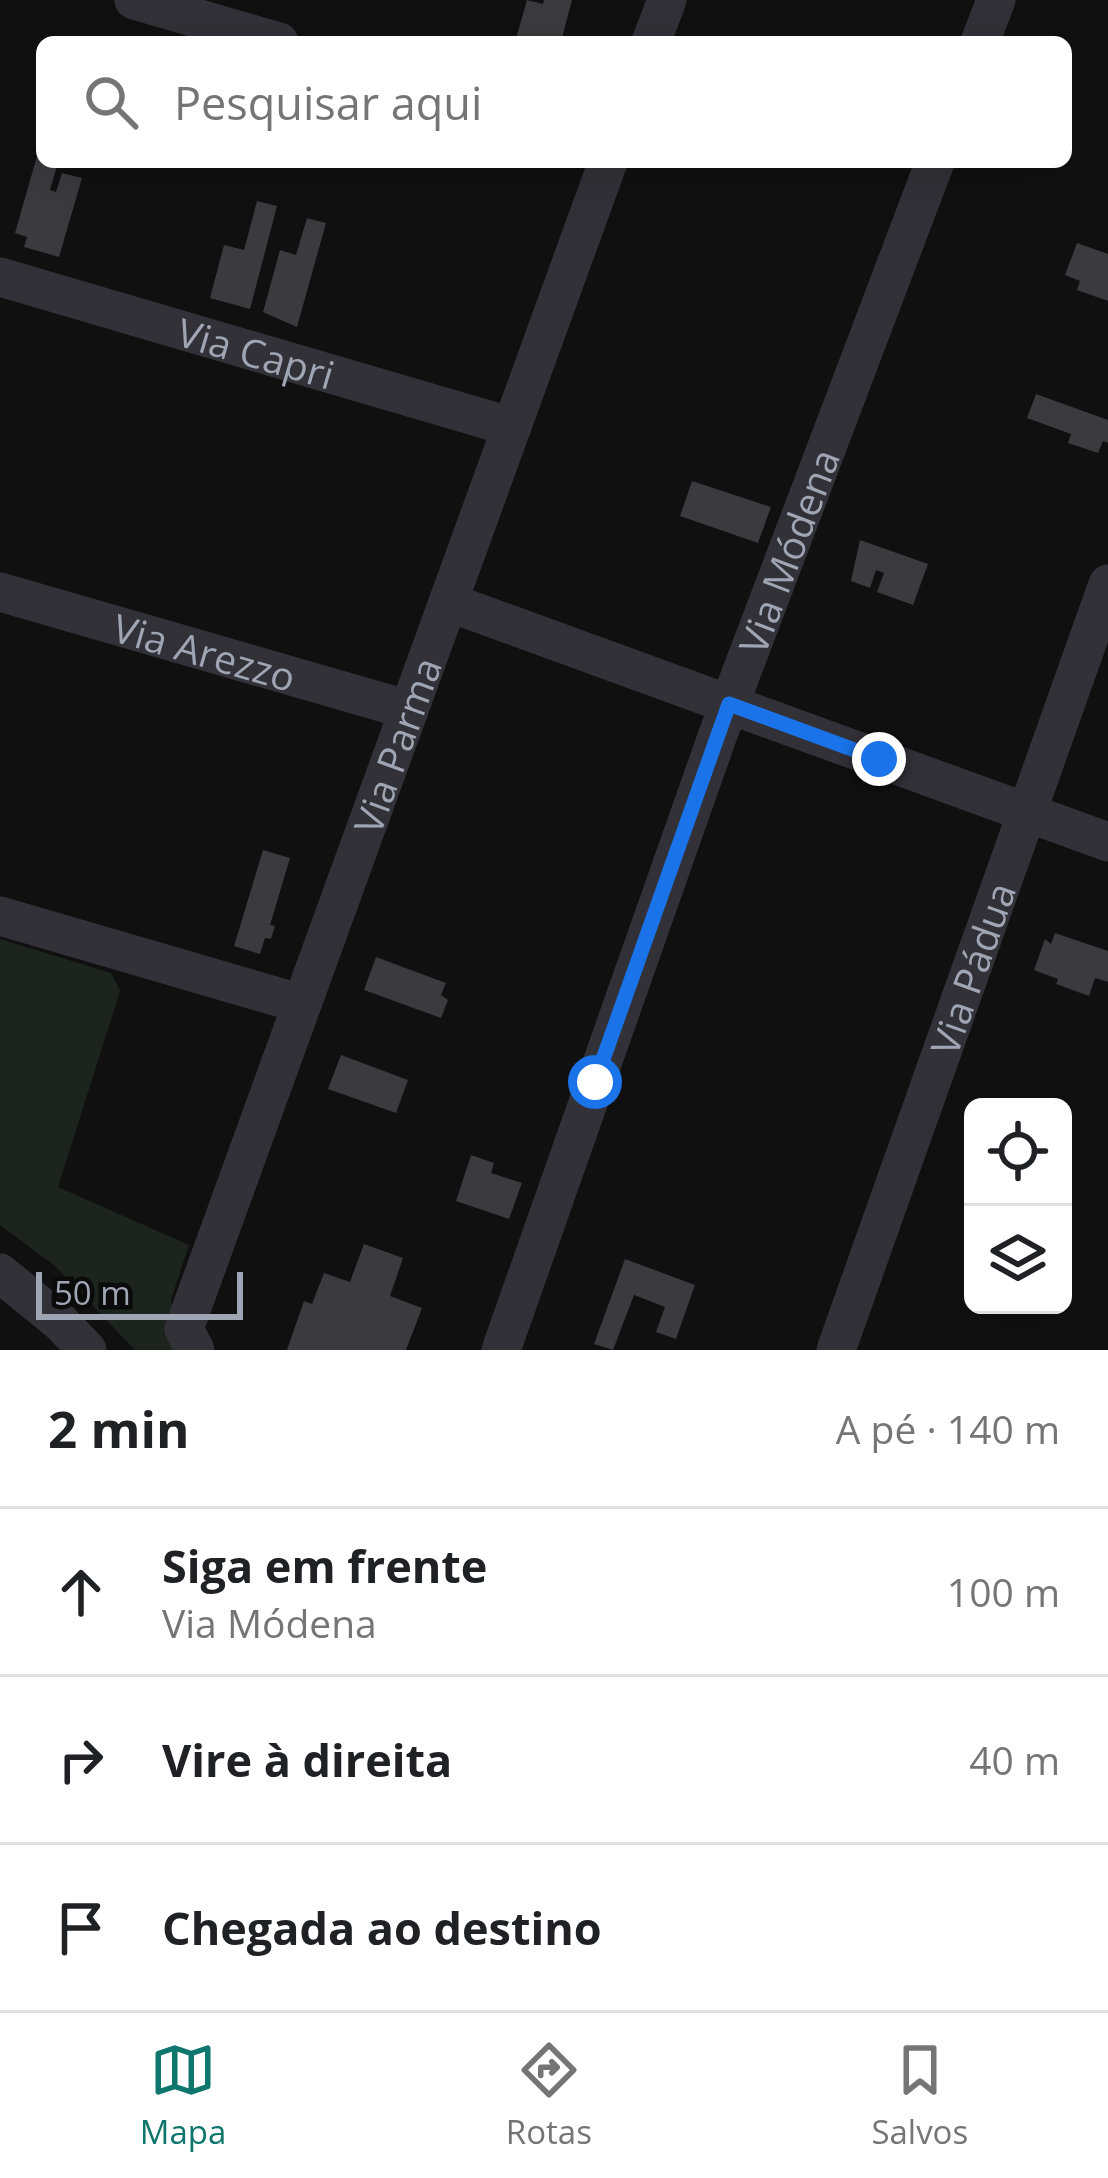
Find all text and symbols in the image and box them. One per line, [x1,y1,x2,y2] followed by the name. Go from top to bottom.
[36,36,1072,168] search box
[78,69,144,135] icon: search
[174,72,482,133] text: Pesquisar aqui
[172,304,341,400] street label: Via Capri
[725,441,850,661] street label: Via Módena
[107,600,302,702] street label: Via Arezzo
[340,650,452,840] street label: Via Parma
[852,732,906,786] route end
[917,875,1027,1062] street label: Via Pádua
[568,1055,622,1109] route start
[964,1098,1072,1314] map controls
[964,1098,1072,1206] button: locate
[964,1206,1072,1314] button: layers
[36,1266,243,1319] scale bar
[54,1270,131,1315] text: 50 m
[48,1393,190,1463] text: 2 min
[836,1402,1060,1455] text: A pé · 140 m
[162,1535,487,1596] text: Siga em frente
[48,1559,114,1625] icon: ahead
[947,1565,1060,1618] text: 100 m
[162,1596,377,1649] text: Via Módena
[48,1727,114,1793] icon: right
[162,1729,452,1790] text: Vire à direita
[969,1733,1060,1786] text: 40 m
[48,1895,114,1961] icon: arrive
[162,1897,602,1958] text: Chegada ao destino
[140,2037,226,2154] tab: Mapa
[506,2037,592,2154] tab: Rotas
[871,2037,968,2154] tab: Salvos

